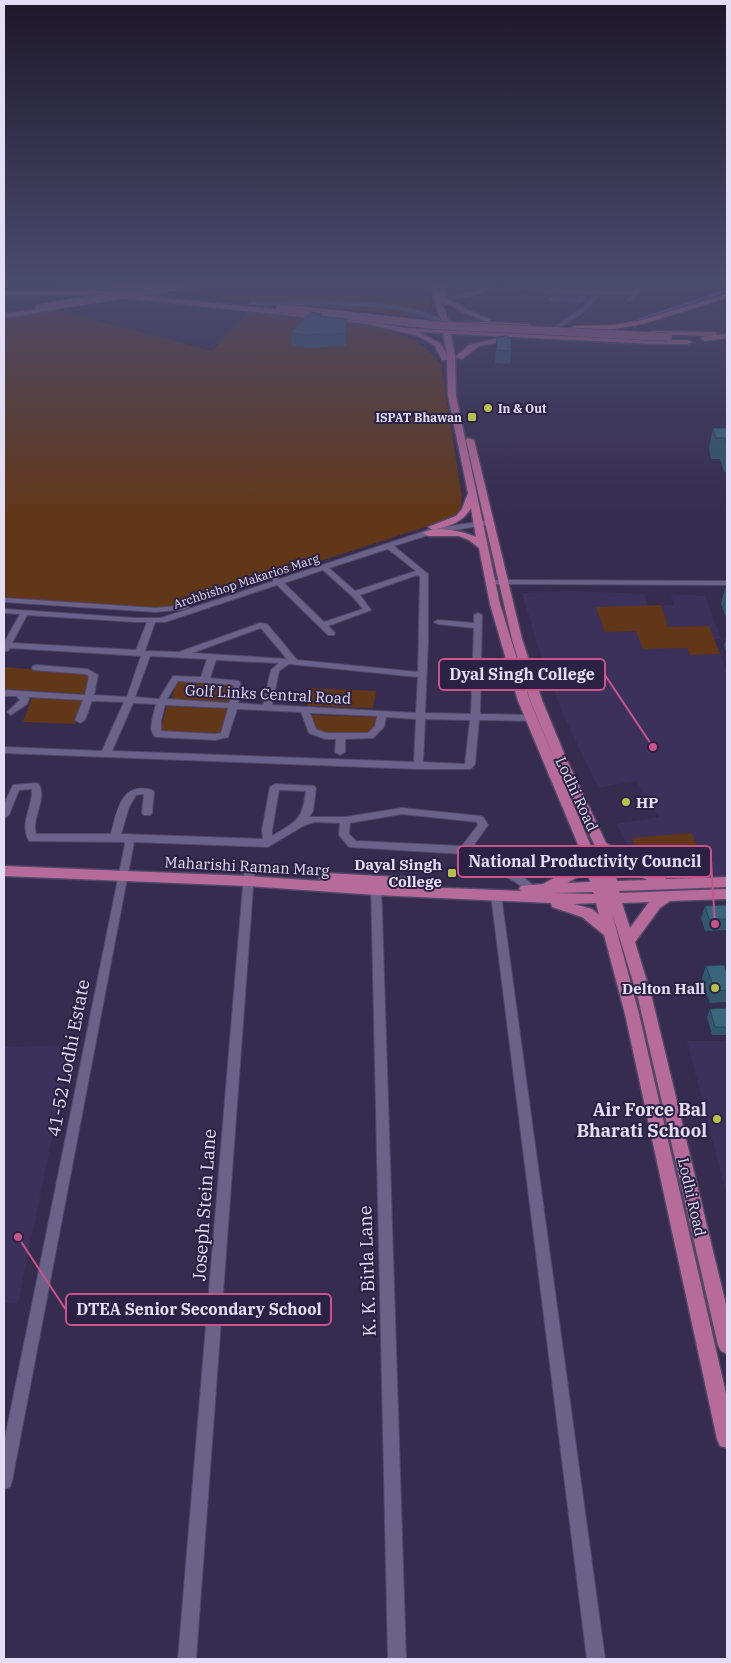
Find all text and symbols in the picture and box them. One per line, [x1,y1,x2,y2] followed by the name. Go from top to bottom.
[498,401,547,416] place label: In & Out
[482,402,494,414] marker: In & Out
[375,410,462,425] place label: ISPAT Bhawan
[466,411,478,423] marker: ISPAT Bhawan
[171,550,321,612] street label: Archbishop Makarios Marg
[439,659,605,690] callout: Dyal Singh College
[449,664,595,684] text: Dyal Singh College
[184,680,352,708] street label: Golf Links Central Road
[551,754,603,834] street label: Lodhi Road
[636,793,658,812] place label: HP
[620,796,632,808] marker: HP
[458,846,711,877] callout: National Productivity Council
[469,851,701,871] text: National Productivity Council
[164,852,330,880] street label: Maharishi Raman Marg
[354,855,442,891] place label: Dayal Singh College
[446,867,458,879] marker: Dayal Singh College
[41,977,95,1139] street label: 41-52 Lodhi Estate
[622,979,705,998] place label: Delton Hall
[709,982,721,994] marker: Delton Hall
[576,1098,707,1142] place label: Air Force Bal Bharati School
[711,1113,723,1125] marker: Air Force Bal Bharati School
[187,1128,221,1282] street label: Joseph Stein Lane
[674,1156,710,1238] street label: Lodhi Road
[353,1205,381,1337] street label: K. K. Birla Lane
[66,1294,331,1325] callout: DTEA Senior Secondary School
[76,1299,322,1319] text: DTEA Senior Secondary School

